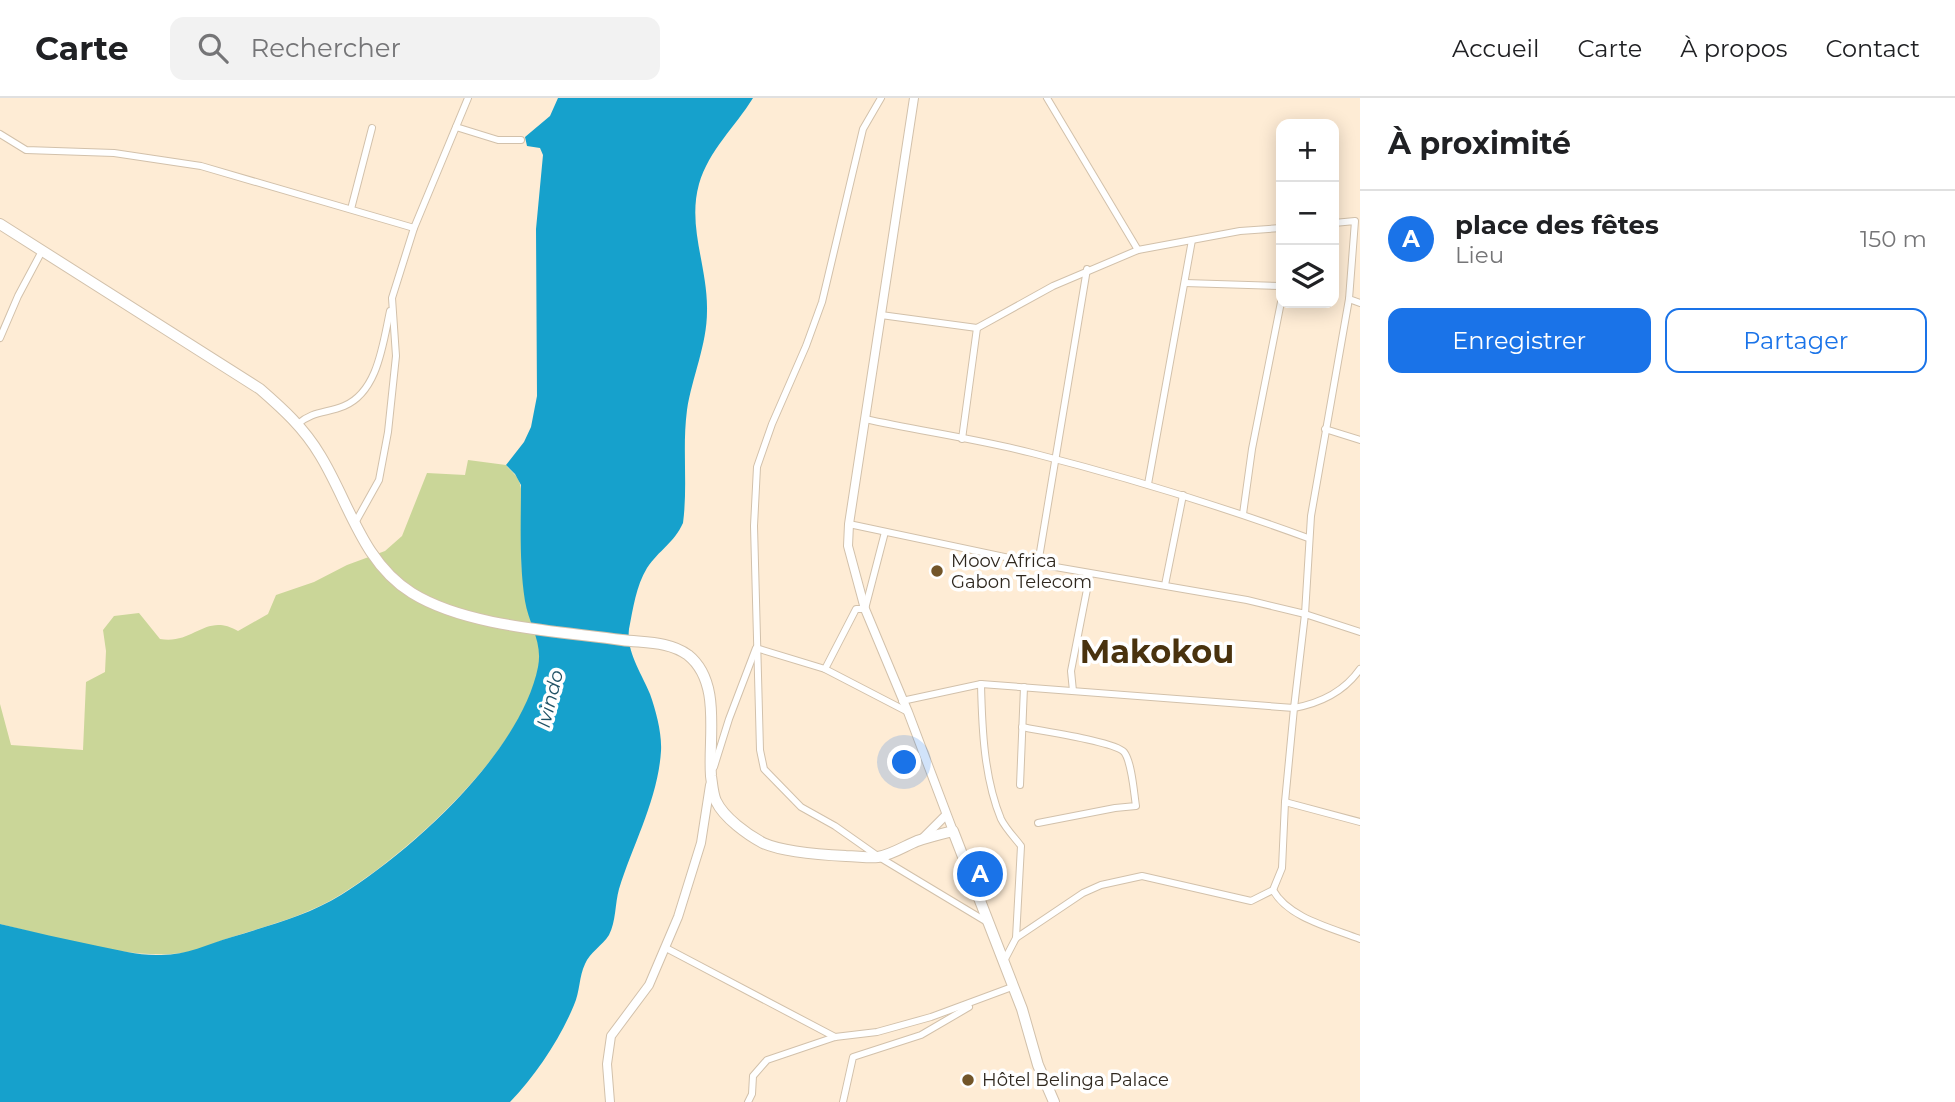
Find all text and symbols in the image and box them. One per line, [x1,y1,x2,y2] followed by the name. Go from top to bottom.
[170,17,660,80] search box
[35,28,128,68] text: Carte
[194,29,232,67] icon: search
[250,32,401,64] text: Rechercher
[1452,34,1539,63] text: Accueil
[1577,34,1642,63] text: Carte
[1680,34,1787,63] text: À propos
[1825,34,1920,63] text: Contact
[1276,119,1339,308] map controls
[1276,119,1339,182] button: +
[1388,125,1571,162] text: À proximité
[1276,182,1339,245] button: −
[1455,209,1659,241] text: place des fêtes
[1402,225,1420,253] text: A
[1860,225,1927,253] text: 150 m
[1455,241,1504,269] text: Lieu
[1276,245,1339,308] button: layers
[1388,308,1651,373] button: Enregistrer
[1665,308,1927,373] button: Partager
[951,550,1092,593] place label: Moov Africa Gabon Telecom
[929,563,945,579] marker: Moov Africa Gabon Telecom
[1080,632,1234,671] district label: Makokou
[532,668,568,730] water label: Ivindo
[887,745,921,779] your location
[957,848,1003,900] pin: A
[982,1069,1169,1091] place label: Hôtel Belinga Palace
[960,1072,976,1088] marker: Hôtel Belinga Palace

